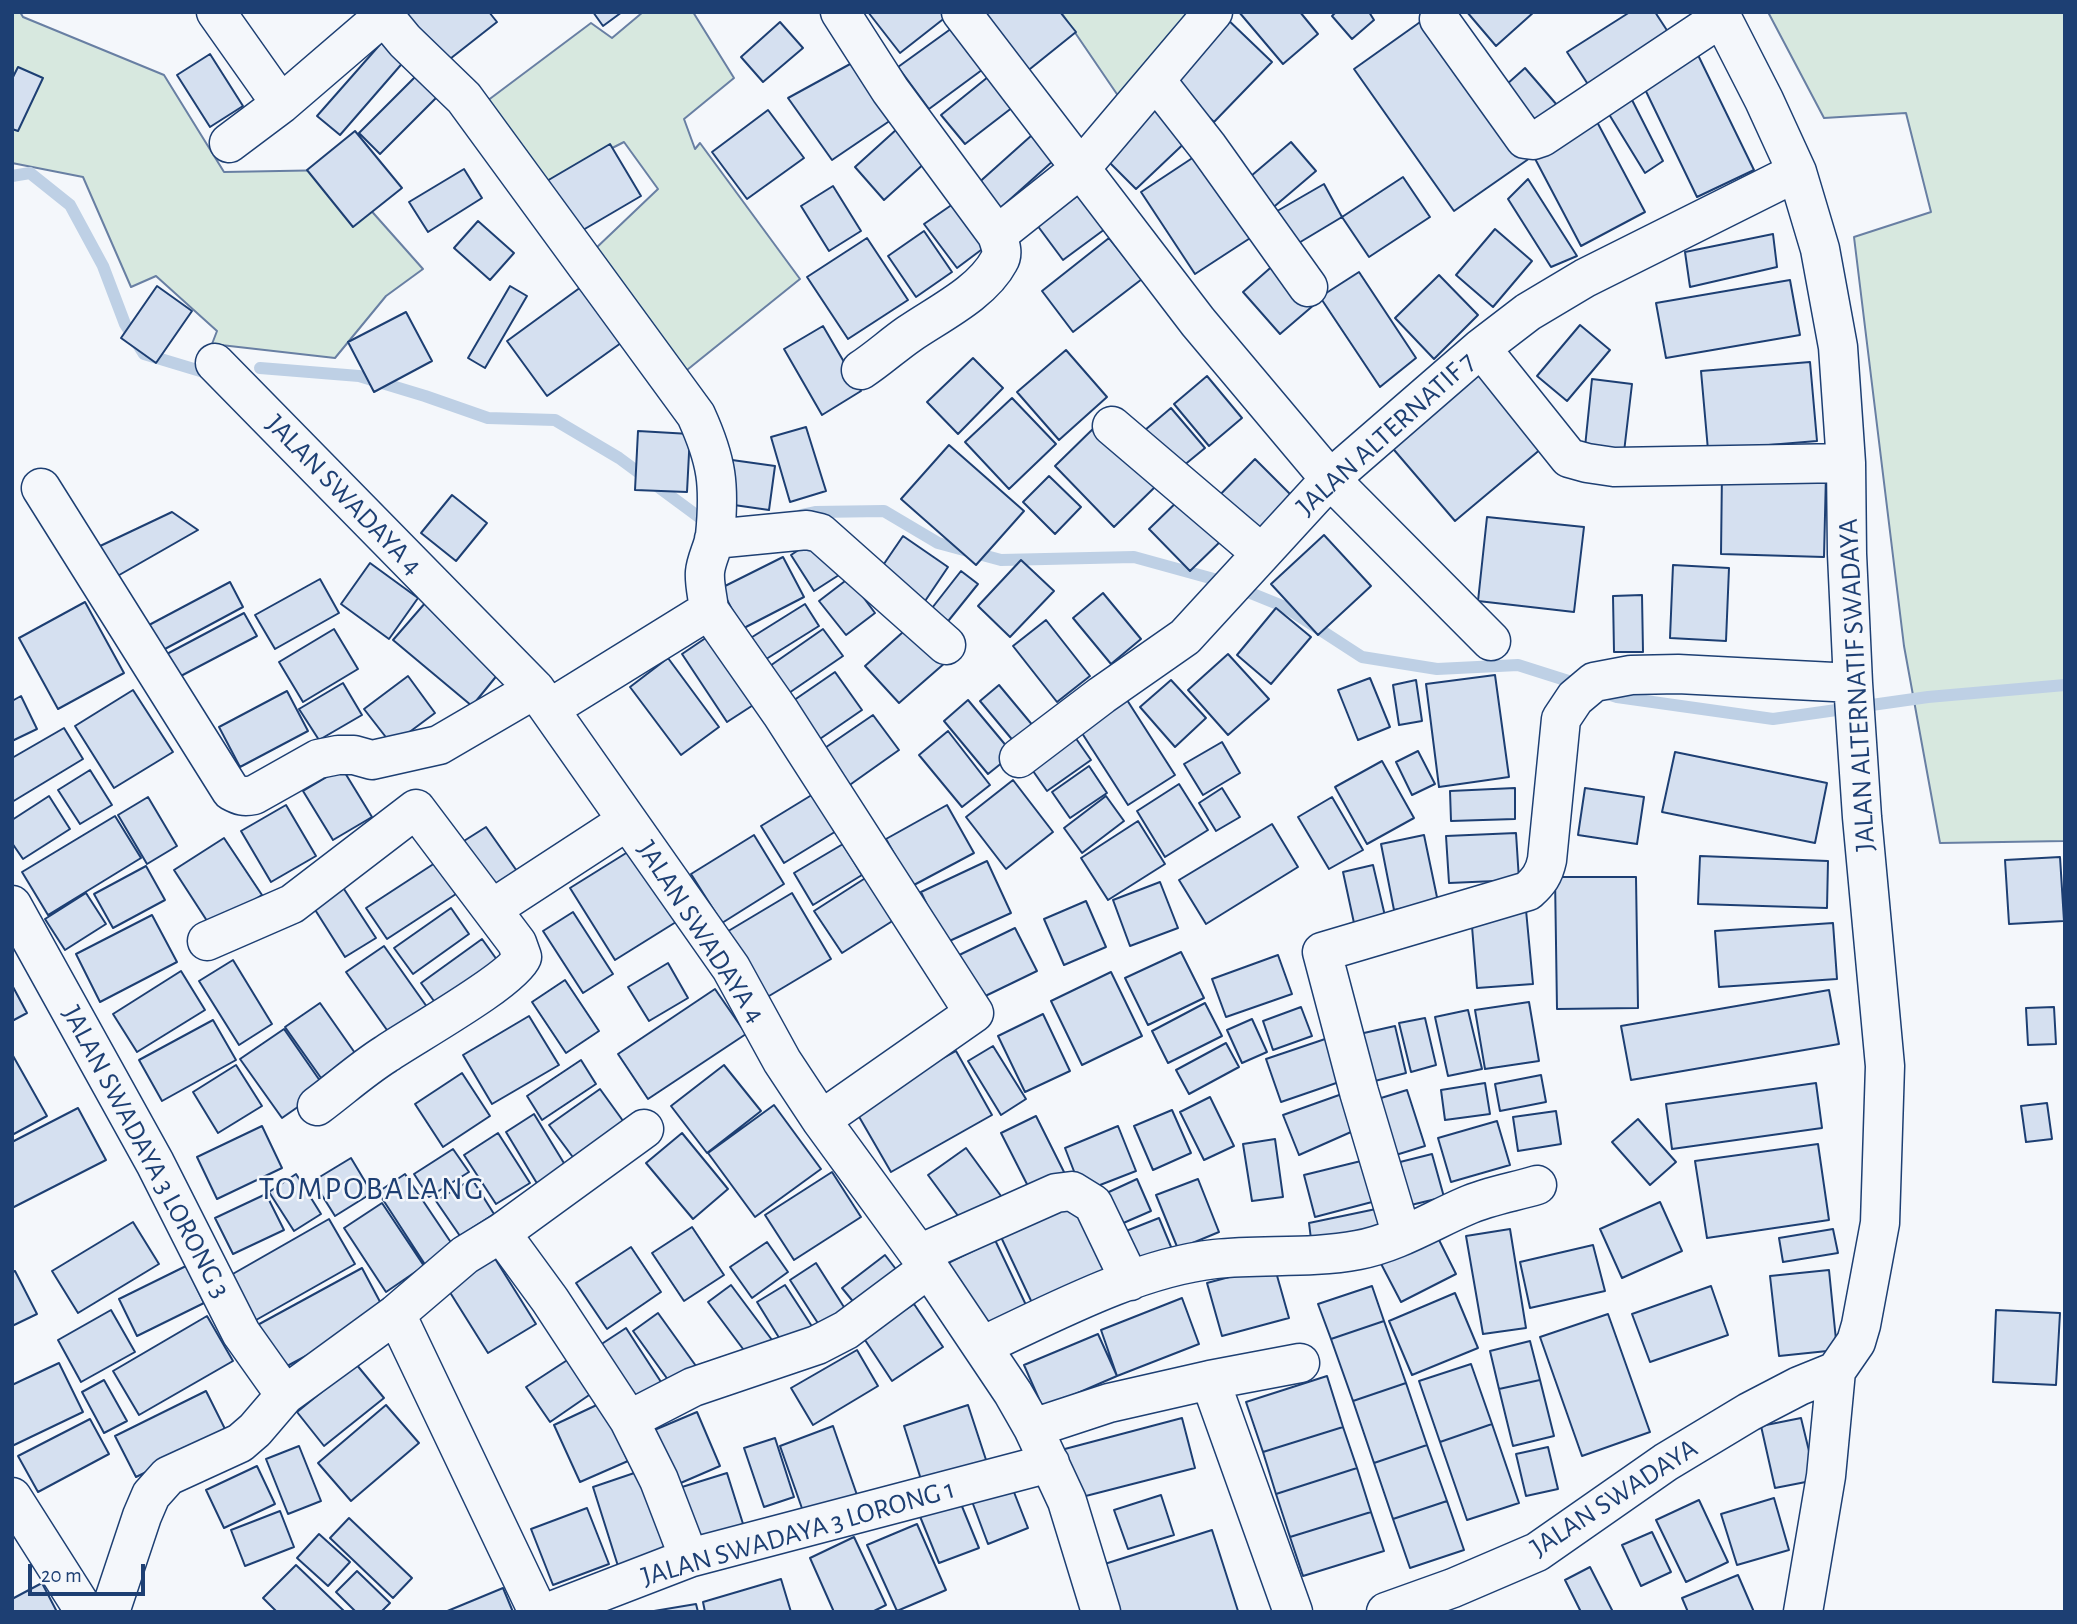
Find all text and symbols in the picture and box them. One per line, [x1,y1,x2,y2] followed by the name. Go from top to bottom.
[1290,345,1482,523] street label: JALAN ALTERNATIF 7
[259,408,429,582] street label: JALAN SWADAYA 4
[1831,518,1883,852] street label: JALAN ALTERNATIF SWADAYA
[630,835,772,1029] street label: JALAN SWADAYA 4
[55,1000,237,1304] street label: JALAN SWADAYA 3 LORONG 3
[260,1170,484,1208] district label: TOMPOBALANG
[1524,1432,1704,1564] street label: JALAN SWADAYA
[637,1472,959,1594] street label: JALAN SWADAYA 3 LORONG 1
[32,1550,149,1594] scale bar
[41,1565,82,1586] text: 20 m

